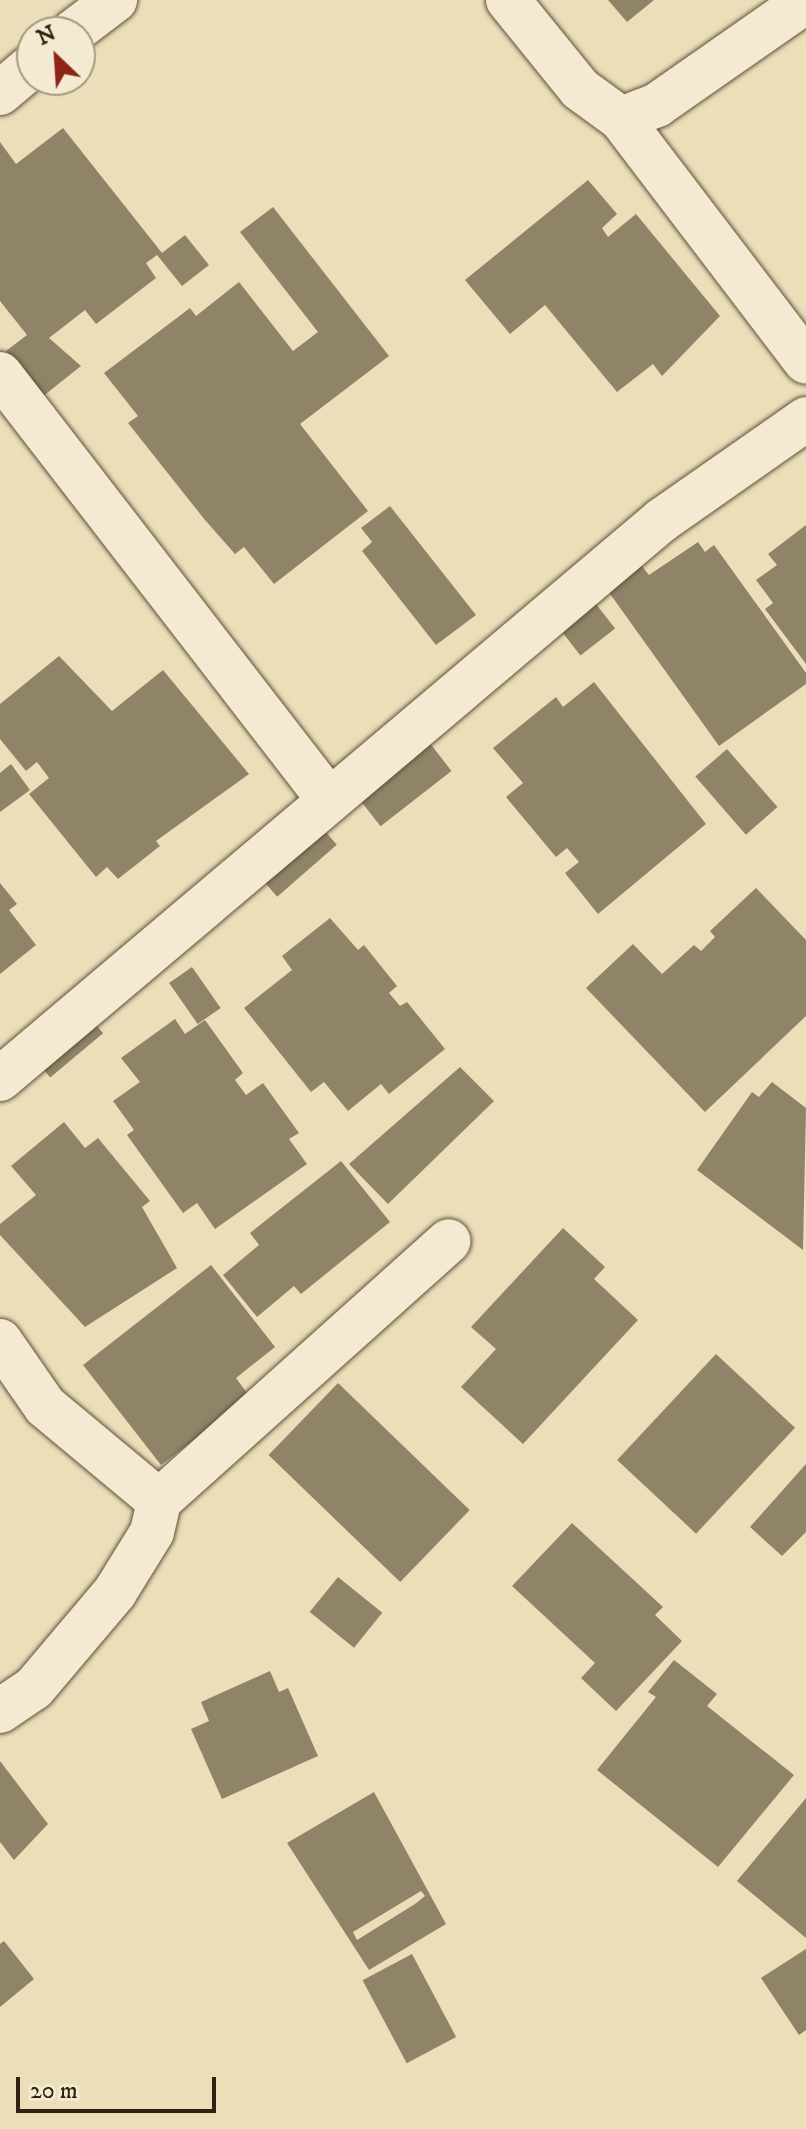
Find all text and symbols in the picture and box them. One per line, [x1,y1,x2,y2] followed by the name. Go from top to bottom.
[16,16,96,96] north arrow
[33,20,60,52] text: N
[20,2061,220,2111] scale bar
[30,2076,78,2106] text: 20 m

